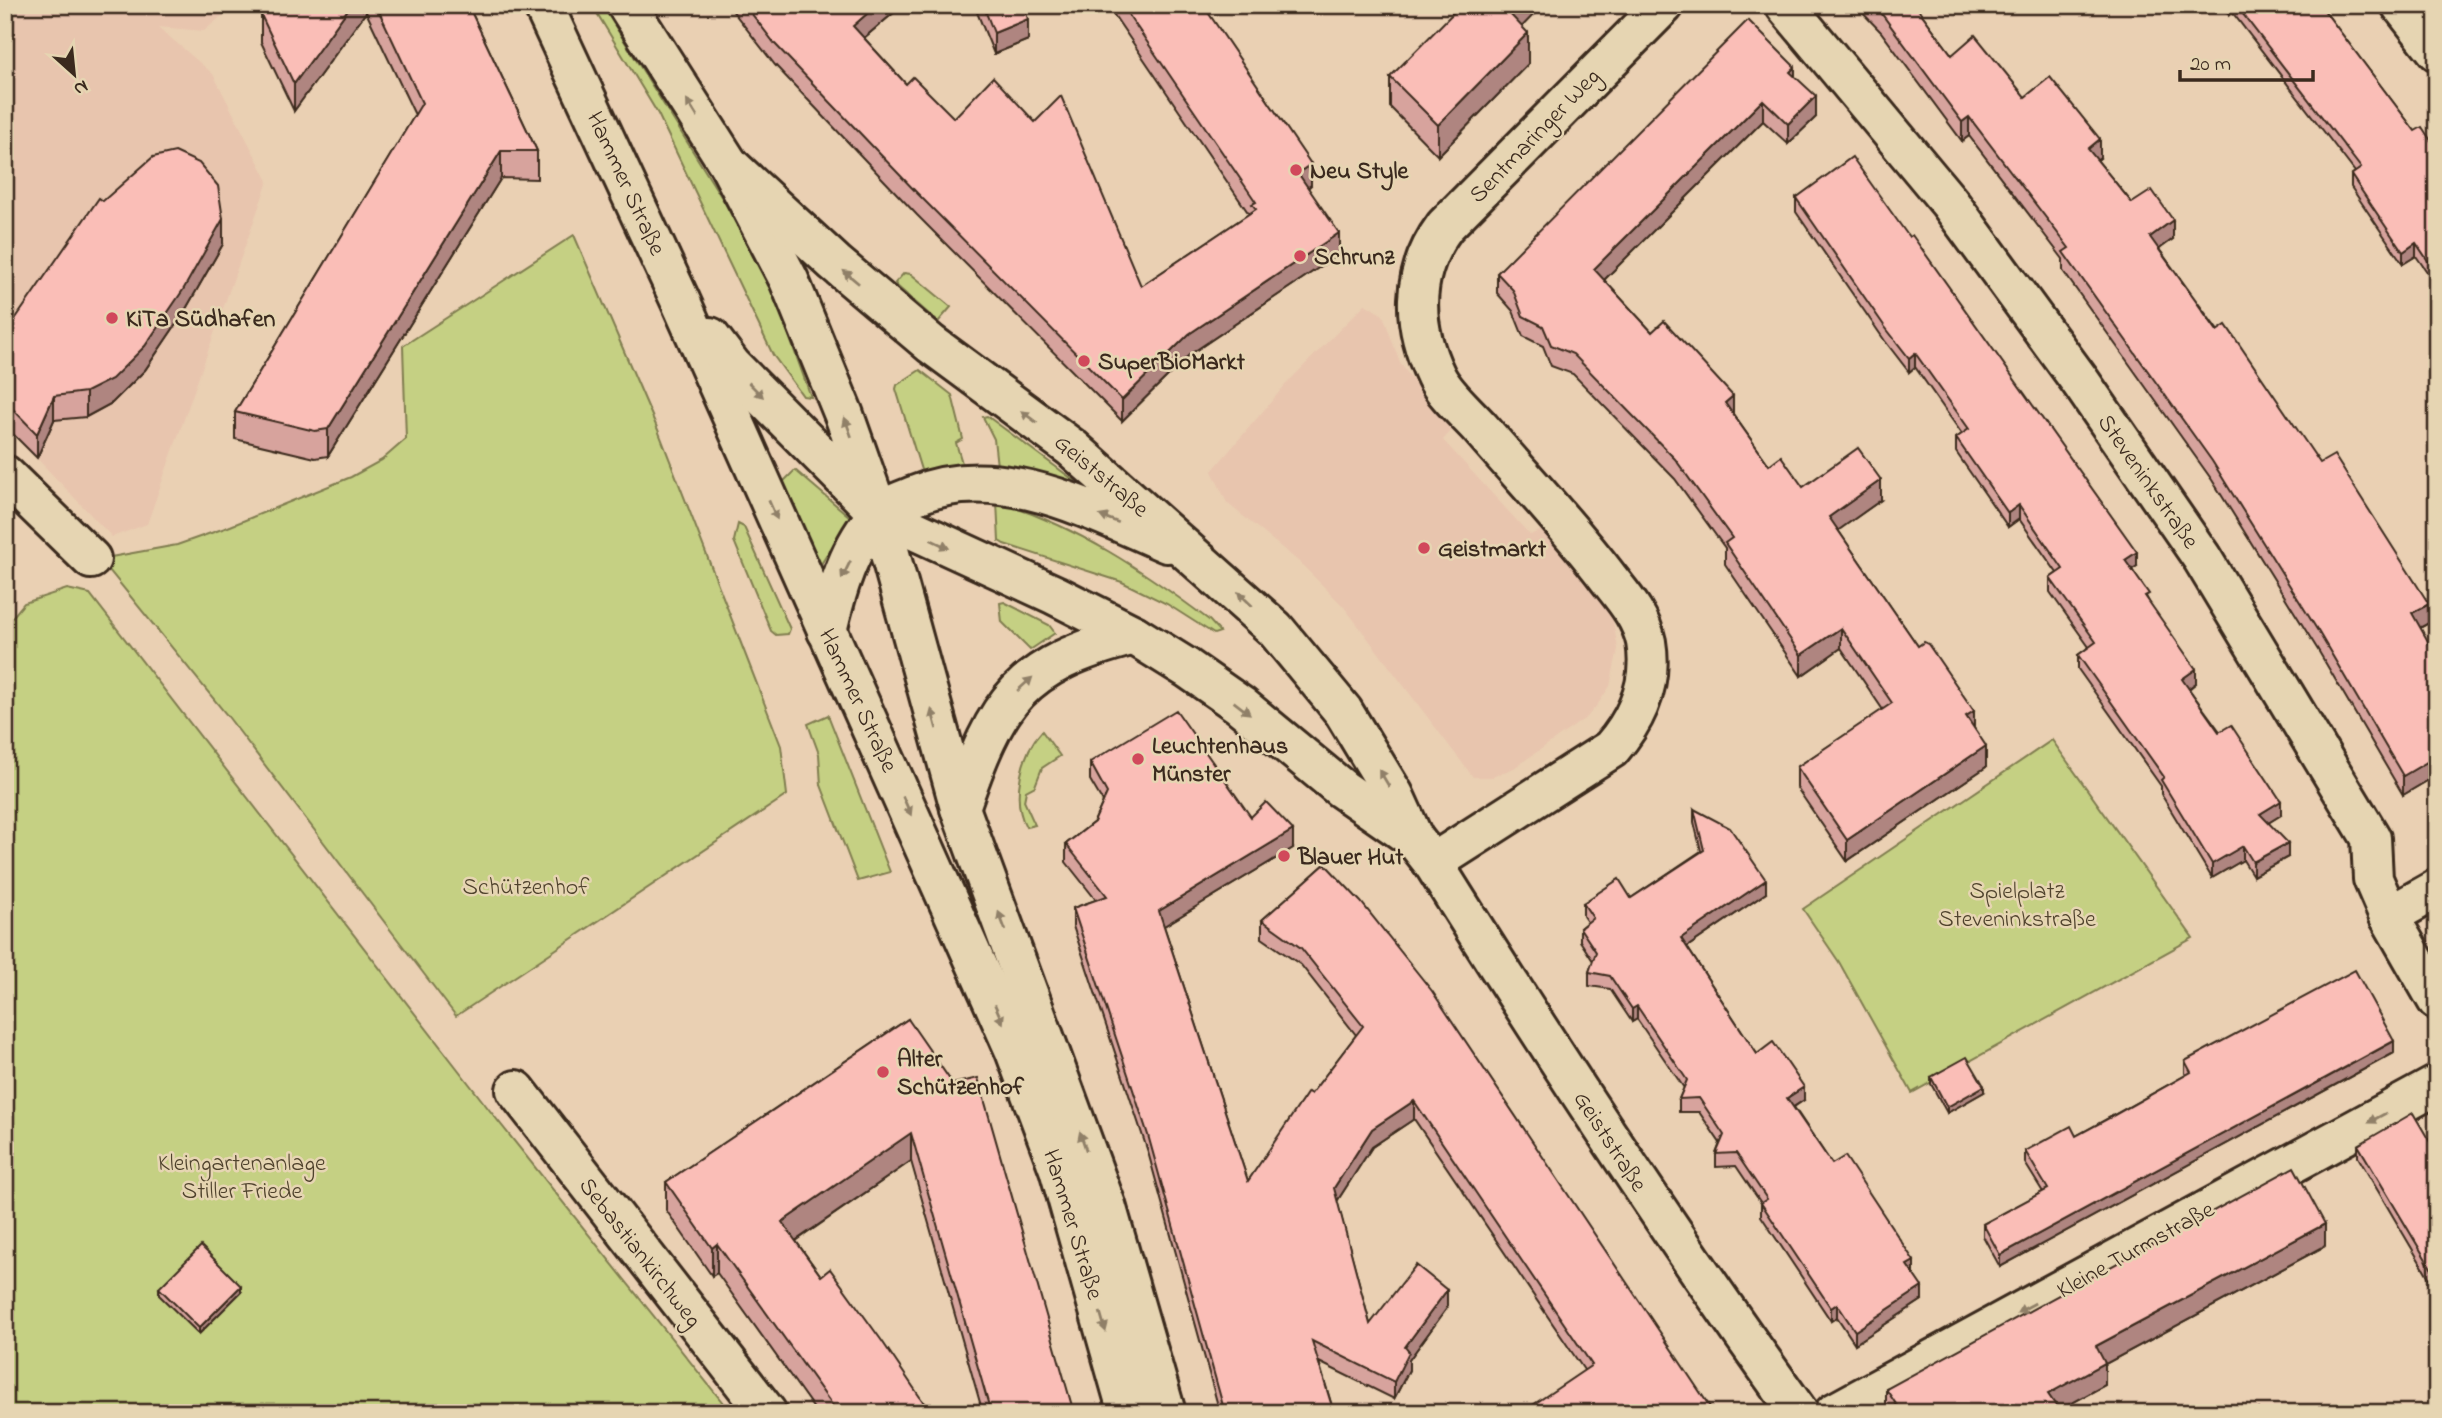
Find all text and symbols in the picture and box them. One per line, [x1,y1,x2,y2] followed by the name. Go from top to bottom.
[38,38,108,108] north arrow
[2180,38,2312,82] scale bar
[2190,50,2231,80] text: 20 m
[1462,61,1610,212] street label: Sentmaringer Weg
[69,72,92,102] text: N
[686,98,699,117] one-way arrow
[576,106,674,262] street label: Hammer Straße
[1310,155,1409,191] place label: Neu Style
[1288,162,1304,178] marker: Neu Style
[1314,241,1395,276] place label: Schrunz
[1292,248,1308,264] marker: Schrunz
[842,269,860,284] one-way arrow
[126,303,275,338] place label: KiTa Südhafen
[104,310,120,326] marker: KiTa Südhafen
[1098,346,1246,381] place label: SuperBioMarkt
[1076,353,1092,369] marker: SuperBioMarkt
[747,381,764,398] one-way arrow
[2087,408,2207,557] street label: Steveninkstraße
[1020,410,1039,424] one-way arrow
[842,416,853,437] one-way arrow
[1045,427,1156,527] street label: Geiststraße
[768,499,779,520] one-way arrow
[1098,513,1119,524] one-way arrow
[1438,533,1547,568] place label: Geistmarkt
[930,538,950,550] one-way arrow
[1416,540,1432,556] marker: Geistmarkt
[840,560,851,580] one-way arrow
[1237,592,1254,608] one-way arrow
[808,623,906,779] street label: Hammer Straße
[1016,676,1034,692] one-way arrow
[1233,700,1251,715] one-way arrow
[928,708,939,730] one-way arrow
[1152,730,1288,793] place label: Leuchtenhaus Münster
[1130,751,1146,767] marker: Leuchtenhaus Münster
[1377,769,1390,788] one-way arrow
[901,796,913,816] one-way arrow
[1297,841,1404,876] place label: Blauer Hut
[1276,848,1292,864] marker: Blauer Hut
[463,871,590,906] park label: Schützenhof
[1938,875,2096,938] park label: Spielplatz Steveninkstraße
[996,910,1007,931] one-way arrow
[994,1004,1005,1025] one-way arrow
[897,1043,1025,1106] place label: Alter Schützenhof
[875,1064,891,1080] marker: Alter Schützenhof
[1563,1085,1655,1200] street label: Geiststraße
[2367,1112,2387,1123] one-way arrow
[1077,1130,1088,1151] one-way arrow
[1032,1145,1111,1304] street label: Hammer Straße
[158,1147,326,1210] park label: Kleingartenanlage Stiller Friede
[569,1171,709,1336] street label: Sebastiankirchweg
[2051,1193,2222,1309] street label: Kleine Turmstraße
[2016,1302,2036,1314] one-way arrow
[1099,1312,1109,1333] one-way arrow

